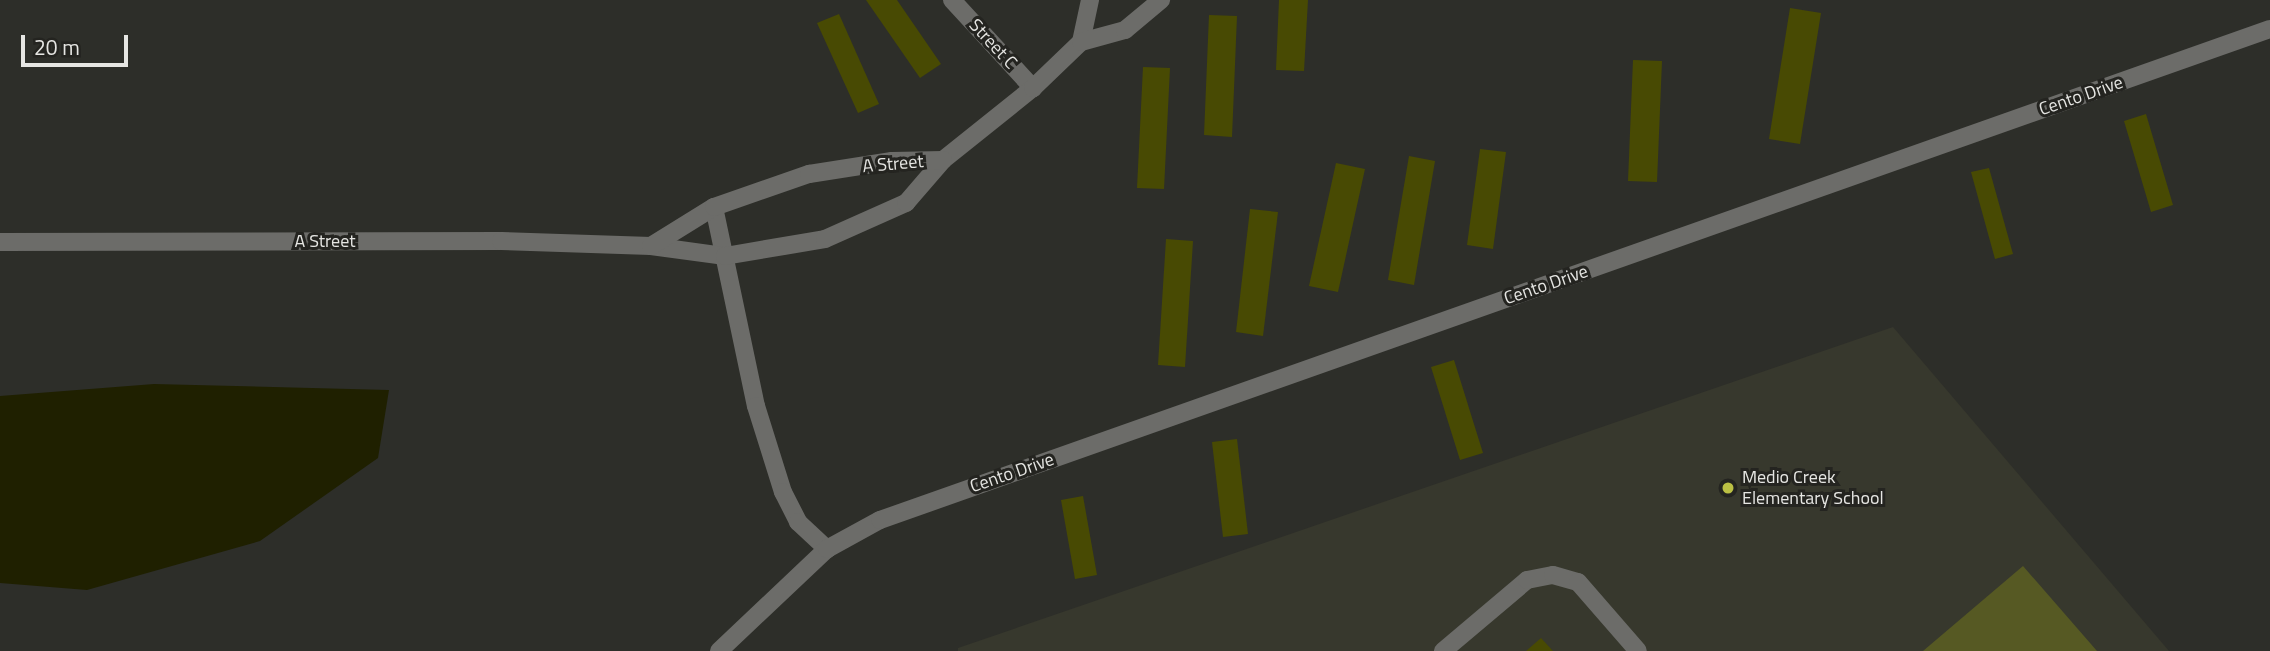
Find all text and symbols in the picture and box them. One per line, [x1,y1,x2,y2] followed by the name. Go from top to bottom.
[965,15,1021,73] street label: Street C
[24,21,131,65] scale bar
[34,31,80,63] text: 20 m
[2036,72,2126,120] street label: Cento Drive
[862,151,924,177] street label: A Street
[294,230,356,252] street label: A Street
[1501,261,1591,309] street label: Cento Drive
[967,449,1057,497] street label: Cento Drive
[1742,467,1884,510] place label: Medio Creek Elementary School
[1720,480,1736,496] marker: Medio Creek Elementary School

